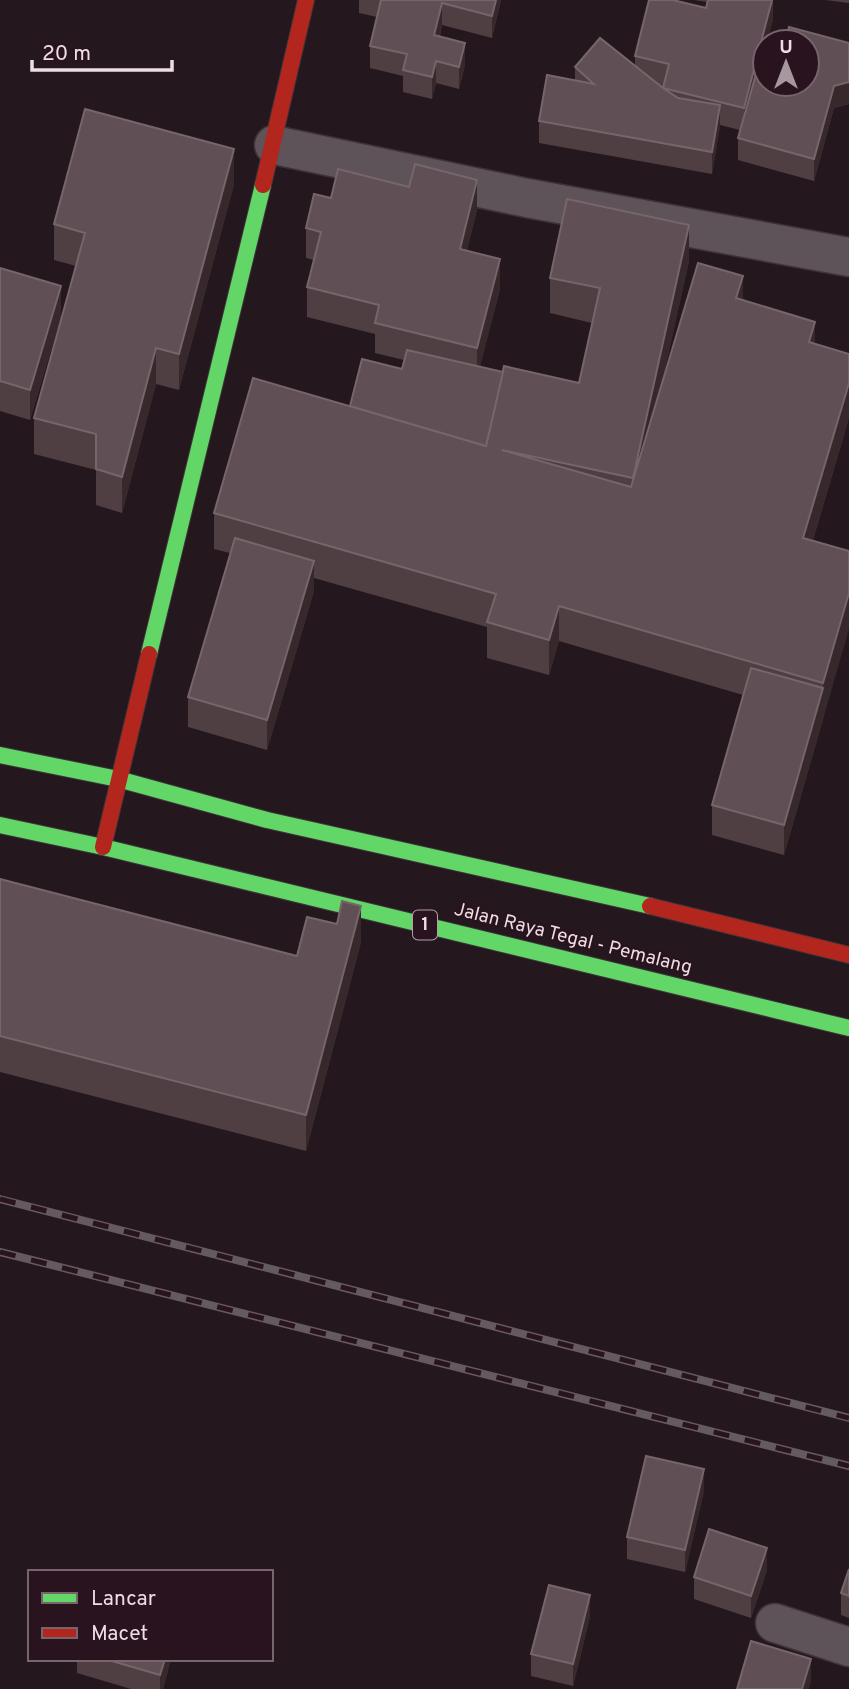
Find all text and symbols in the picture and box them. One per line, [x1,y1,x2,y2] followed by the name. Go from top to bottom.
[32,28,172,72] scale bar
[751,28,821,98] north arrow
[779,36,793,60] text: U
[42,41,91,68] text: 20 m
[452,898,694,980] street label: Jalan Raya Tegal - Pemalang
[413,910,437,940] road number: 1
[28,1570,273,1661] legend
[91,1586,156,1613] text: Lancar
[91,1621,148,1648] text: Macet

